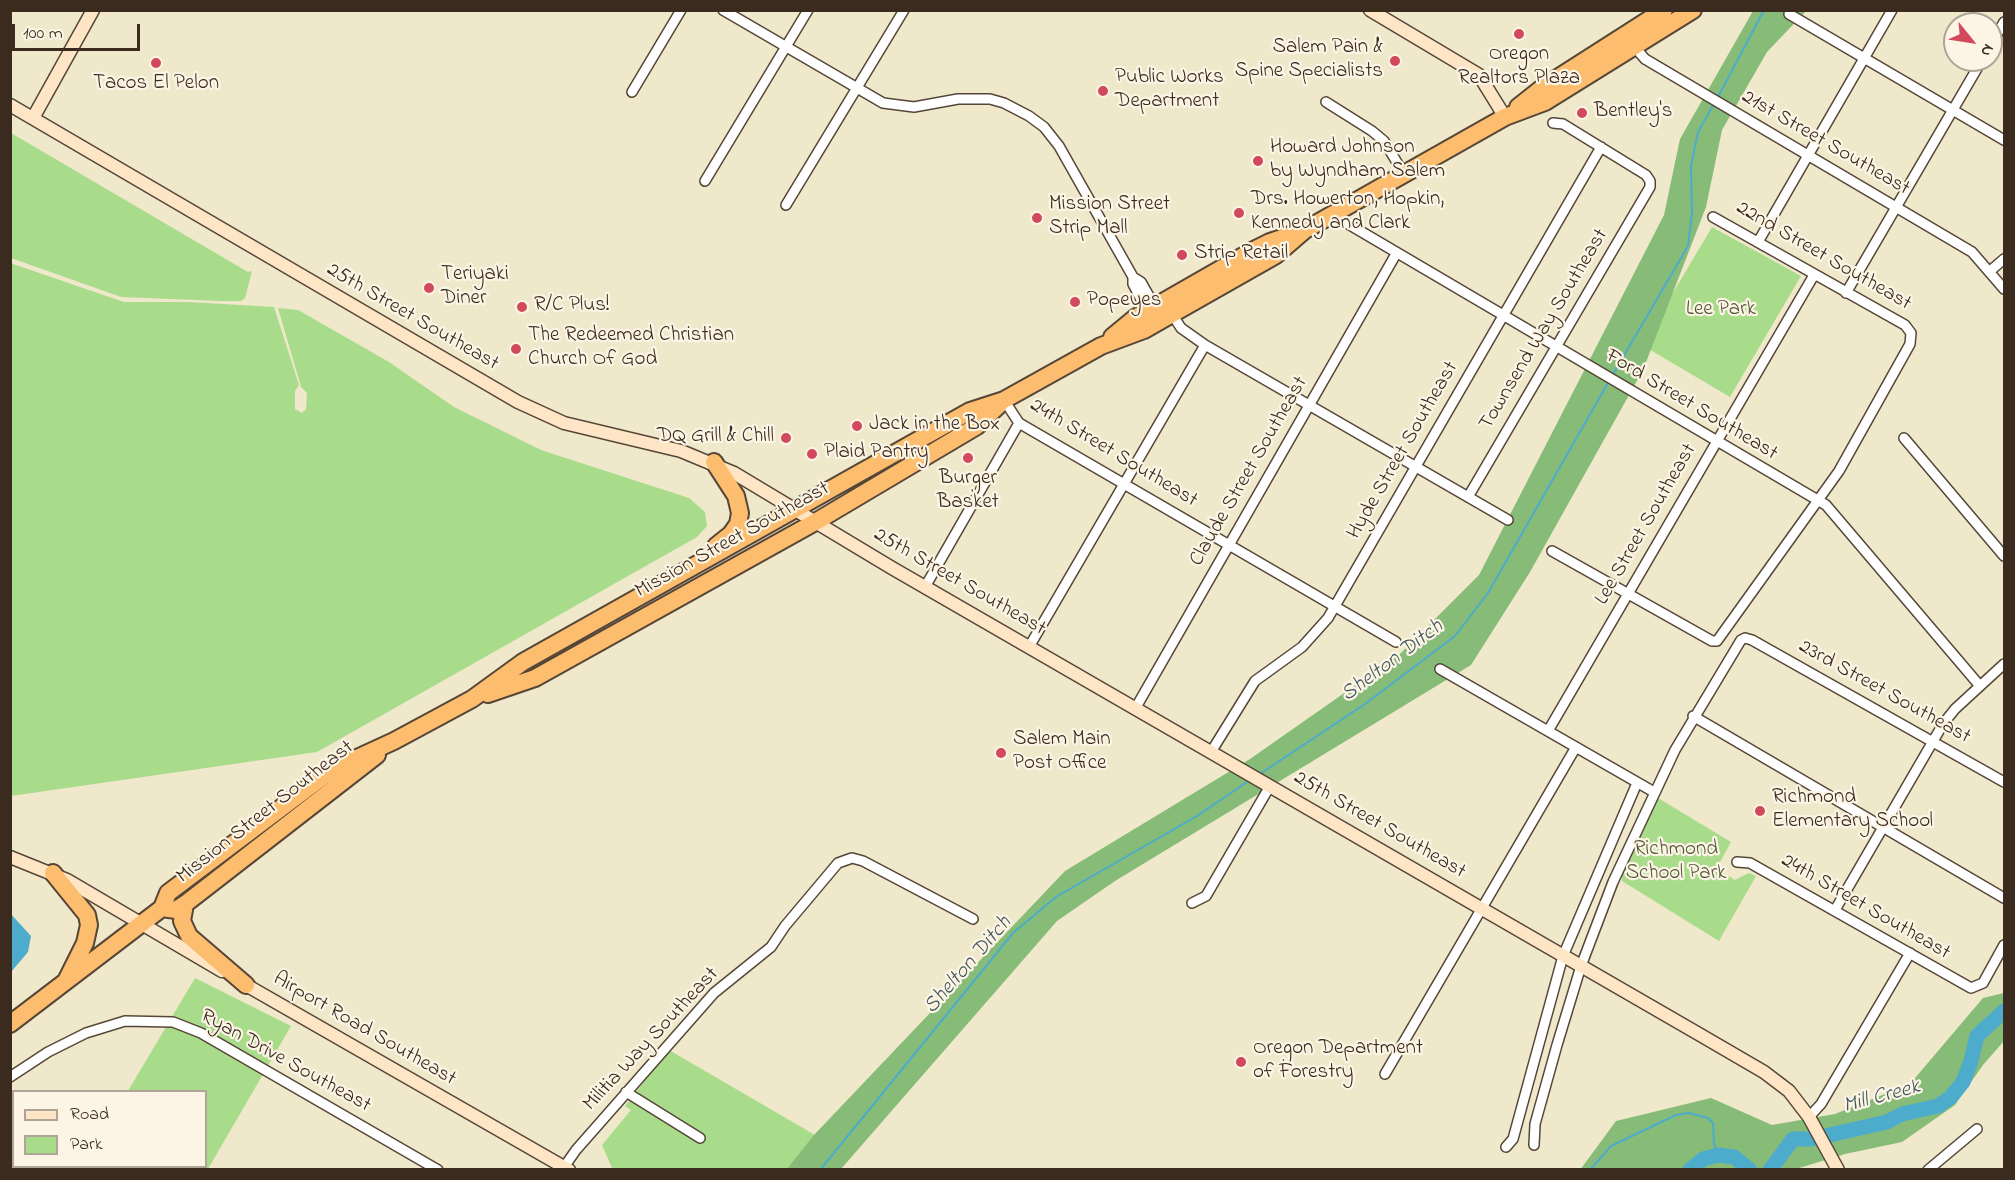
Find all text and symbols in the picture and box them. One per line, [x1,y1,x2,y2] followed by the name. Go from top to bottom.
[15,12,142,50] scale bar
[1943,12,2003,72] north arrow
[23,21,63,47] text: 100 m
[1512,27,1526,41] marker: Oregon Realtors Plaza
[1235,36,1383,86] place label: Salem Pain & Spine Specialists
[1974,39,2000,61] text: N
[1458,43,1580,93] place label: Oregon Realtors Plaza
[1388,54,1402,68] marker: Salem Pain & Spine Specialists
[149,56,163,70] marker: Tacos El Pelon
[1115,66,1224,116] place label: Public Works Department
[93,72,219,98] place label: Tacos El Pelon
[1096,84,1110,98] marker: Public Works Department
[1736,86,1914,202] street label: 21st Street Southeast
[1594,100,1672,126] place label: Bentley's
[1575,106,1589,120] marker: Bentley's
[1270,136,1445,186] place label: Howard Johnson by Wyndham Salem
[1251,154,1265,168] marker: Howard Johnson by Wyndham Salem
[1251,188,1444,238] place label: Drs. Howerton, Hopkin, Kennedy and Clark
[1049,193,1170,243] place label: Mission Street Strip Mall
[1731,197,1915,317] street label: 22nd Street Southeast
[1232,206,1246,220] marker: Drs. Howerton, Hopkin, Kennedy and Clark
[1030,211,1044,225] marker: Mission Street Strip Mall
[1475,225,1615,435] street label: Townsend Way Southeast
[1194,242,1288,268] place label: Strip Retail
[1175,248,1189,262] marker: Strip Retail
[321,258,503,378] street label: 25th Street Southeast
[441,263,509,313] place label: Teriyaki Diner
[422,281,436,295] marker: Teriyaki Diner
[1087,289,1161,315] place label: Popeyes
[534,294,609,320] place label: R/C Plus!
[1068,295,1082,309] marker: Popeyes
[1686,298,1756,324] park label: Lee Park
[515,300,529,314] marker: R/C Plus!
[528,324,734,374] place label: The Redeemed Christian Church Of God
[509,342,523,356] marker: The Redeemed Christian Church Of God
[1600,345,1782,467] street label: Ford Street Southeast
[1343,358,1465,544] street label: Hyde Street Southeast
[1185,373,1315,571] street label: Claude Street Southeast
[1024,394,1202,514] street label: 24th Street Southeast
[869,413,1000,439] place label: Jack in the Box
[850,419,864,433] marker: Jack in the Box
[657,425,774,451] place label: DQ Grill & Chill
[779,431,793,445] marker: DQ Grill & Chill
[1591,440,1703,610] street label: Lee Street Southeast
[824,441,928,467] place label: Plaid Pantry
[805,447,819,461] marker: Plaid Pantry
[961,451,975,465] marker: Burger Basket
[937,467,999,517] place label: Burger Basket
[631,477,835,605] street label: Mission Street Southeast
[868,523,1050,643] street label: 25th Street Southeast
[1337,615,1449,709] water label: Shelton Ditch
[1794,635,1974,751] street label: 23rd Street Southeast
[1013,728,1111,778] place label: Salem Main Post Office
[172,736,360,890] street label: Mission Street Southeast
[994,746,1008,760] marker: Salem Main Post Office
[1288,766,1470,886] street label: 25th Street Southeast
[1772,786,1933,836] place label: Richmond Elementary School
[1753,804,1767,818] marker: Richmond Elementary School
[1626,838,1726,888] park label: Richmond School Park
[1776,849,1954,967] street label: 24th Street Southeast
[919,912,1019,1020] water label: Shelton Ditch
[579,963,725,1117] street label: Militia Way Southeast
[268,967,460,1093] street label: Airport Road Southeast
[195,1005,375,1119] street label: Ryan Drive Southeast
[1253,1037,1423,1087] place label: Oregon Department of Forestry
[1234,1055,1248,1069] marker: Oregon Department of Forestry
[1841,1075,1923,1121] water label: Mill Creek
[12,1090,207,1168] legend
[70,1102,109,1128] text: Road
[70,1132,103,1158] text: Park

